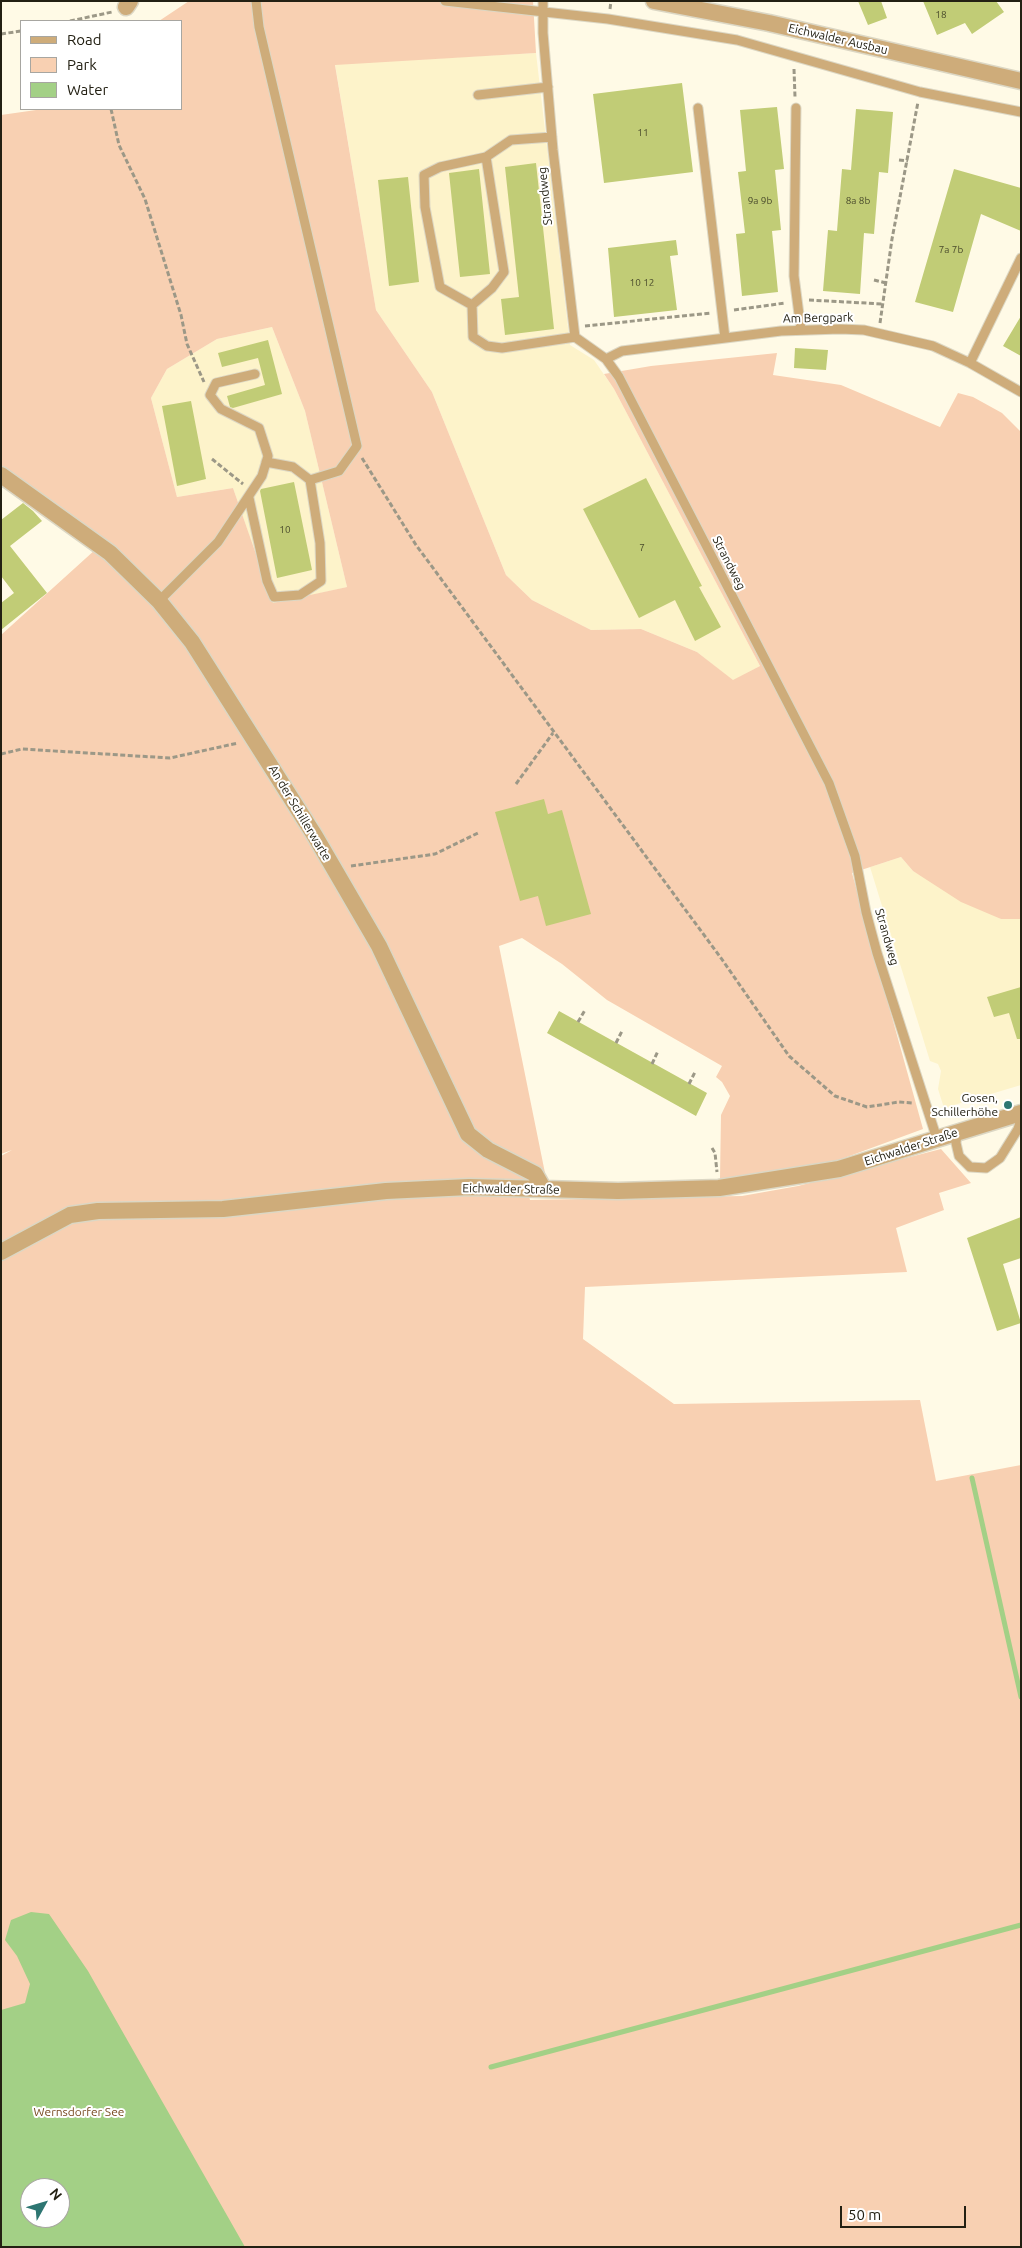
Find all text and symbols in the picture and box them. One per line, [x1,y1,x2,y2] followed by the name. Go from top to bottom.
[935,9,947,21] house number: 18
[20,20,182,110] legend
[787,21,889,57] street label: Eichwalder Ausbau
[67,31,102,48] text: Road
[67,56,97,73] text: Park
[67,81,108,98] text: Water
[637,127,649,139] house number: 11
[535,166,555,226] street label: Strandweg
[748,195,772,207] house number: 9a 9b
[846,195,870,207] house number: 8a 8b
[939,244,963,256] house number: 7a 7b
[630,277,654,289] house number: 10 12
[783,310,853,326] street label: Am Bergpark
[279,524,291,536] house number: 10
[709,534,749,592] street label: Strandweg
[639,542,645,554] house number: 7
[266,763,334,863] street label: An der Schillerwarte
[872,907,902,967] street label: Strandweg
[932,1091,998,1119] place label: Gosen, Schillerhöhe
[1002,1099,1014,1111] marker: Gosen, Schillerhöhe
[863,1125,959,1169] street label: Eichwalder Straße
[462,1181,560,1197] street label: Eichwalder Straße
[34,2105,124,2119] park label: Wernsdorfer See
[20,2178,70,2228] north arrow
[46,2185,65,2203] text: N
[842,2196,968,2228] scale bar
[848,2206,881,2223] text: 50 m

